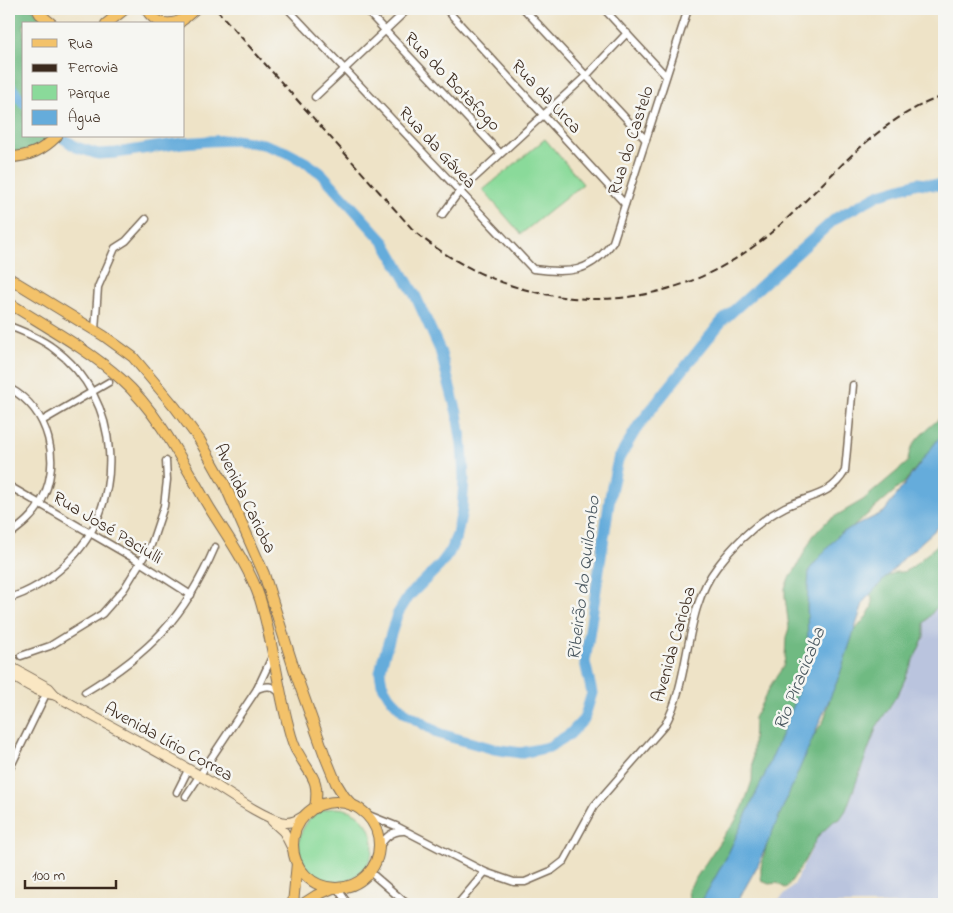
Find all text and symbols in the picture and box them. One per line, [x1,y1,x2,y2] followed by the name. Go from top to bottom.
[22,22,185,138] legend
[396,27,506,139] street label: Rua do Botafogo
[68,33,93,55] text: Rua
[504,54,587,140] street label: Rua da Urca
[67,57,118,79] text: Ferrovia
[68,83,110,105] text: Parque
[602,83,662,199] street label: Rua do Castelo
[391,101,482,195] street label: Rua da Gávea
[68,107,101,130] text: Água
[206,439,282,558] street label: Avenida Carioba
[47,486,167,572] street label: Rua José Paciulli
[561,493,608,662] water label: Ribeirão do Quilombo
[646,584,704,706] street label: Avenida Carioba
[767,623,833,734] water label: Rio Piracicaba
[99,697,237,789] street label: Avenida Lírio Correa
[25,858,116,890] scale bar
[32,865,65,887] text: 100 m

